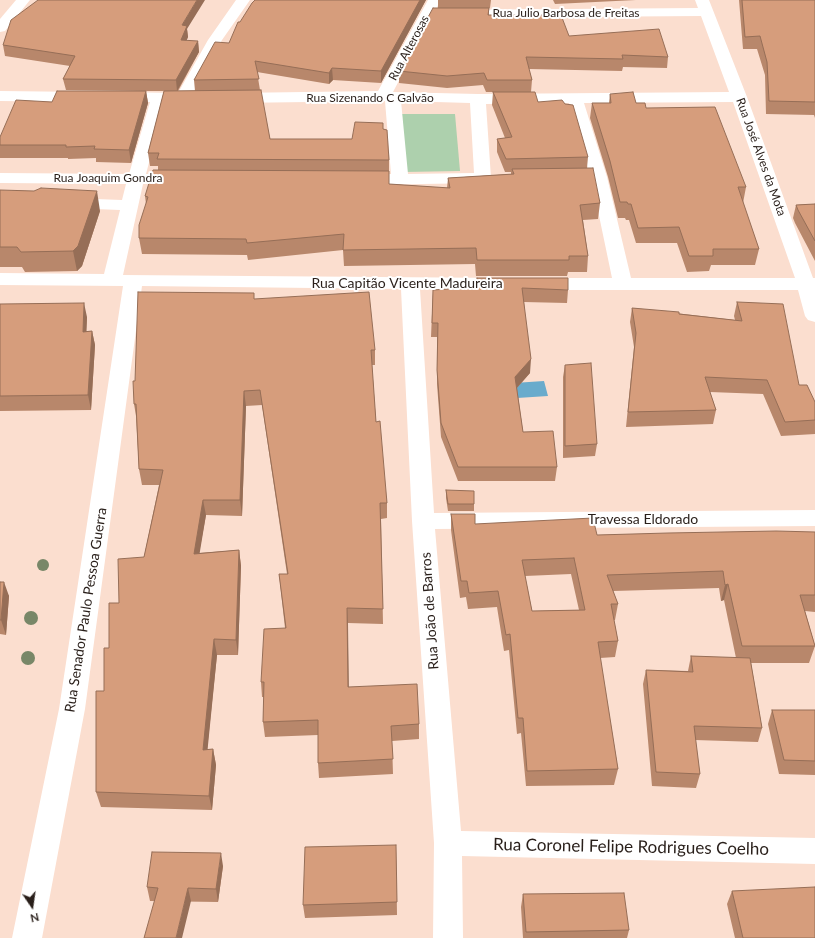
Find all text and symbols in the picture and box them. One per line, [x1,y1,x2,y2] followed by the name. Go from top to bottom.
[492,6,640,20] street label: Rua Julio Barbosa de Freitas
[386,13,432,83] street label: Rua Alterosas
[306,91,434,105] street label: Rua Sizenando C Galvão
[733,96,789,218] street label: Rua José Alves da Mota
[53,171,163,185] street label: Rua Joaquim Gondra
[311,275,503,291] street label: Rua Capitão Vicente Madureira
[62,506,110,714] street label: Rua Senador Paulo Pessoa Guerra
[588,511,698,527] street label: Travessa Eldorado
[418,552,442,670] street label: Rua João de Barros
[493,834,769,860] street label: Rua Coronel Felipe Rodrigues Coelho
[12,886,52,926] north arrow
[29,911,40,925] text: N

